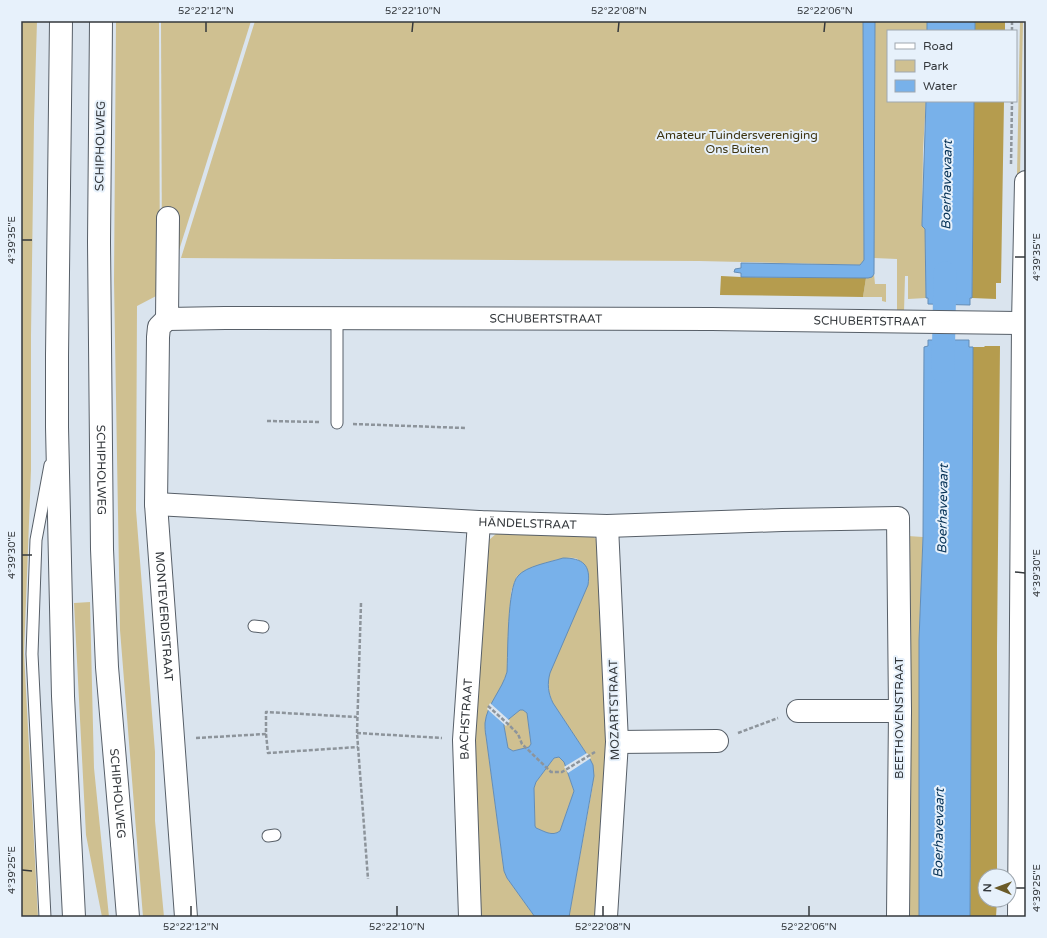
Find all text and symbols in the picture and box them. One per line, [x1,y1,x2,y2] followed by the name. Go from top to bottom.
[178,5,234,17] text: 52°22'12"N
[385,5,441,17] text: 52°22'10"N
[591,5,647,17] text: 52°22'08"N
[797,5,853,17] text: 52°22'06"N
[887,30,1017,102] legend
[923,39,953,53] text: Road
[923,59,949,73] text: Park
[923,79,958,93] text: Water
[92,101,108,191] street label: SCHIPHOLWEG
[656,128,818,156] park label: Amateur Tuindersvereniging Ons Buiten
[938,138,956,230] water label: Boerhavevaart
[6,216,18,264] text: 4°39'35"E
[1031,233,1043,281] text: 4°39'35"E
[490,312,603,326] street label: SCHUBERTSTRAAT
[813,313,927,329] street label: SCHUBERTSTRAAT
[94,425,109,515] street label: SCHIPHOLWEG
[934,462,952,554] water label: Boerhavevaart
[478,515,578,532] street label: HÄNDELSTRAAT
[6,531,18,579] text: 4°39'30"E
[1031,549,1043,597] text: 4°39'30"E
[152,551,176,682] street label: MONTEVERDISTRAAT
[892,656,906,779] street label: BEETHOVENSTRAAT
[606,659,622,761] street label: MOZARTSTRAAT
[457,677,475,760] street label: BACHSTRAAT
[107,748,129,839] street label: SCHIPHOLWEG
[930,786,948,878] water label: Boerhavevaart
[6,846,18,894] text: 4°39'25"E
[1031,864,1043,912] text: 4°39'25"E
[977,868,1017,908] north arrow
[981,883,994,892] text: N
[163,921,219,933] text: 52°22'12"N
[369,921,425,933] text: 52°22'10"N
[575,921,631,933] text: 52°22'08"N
[781,921,837,933] text: 52°22'06"N

